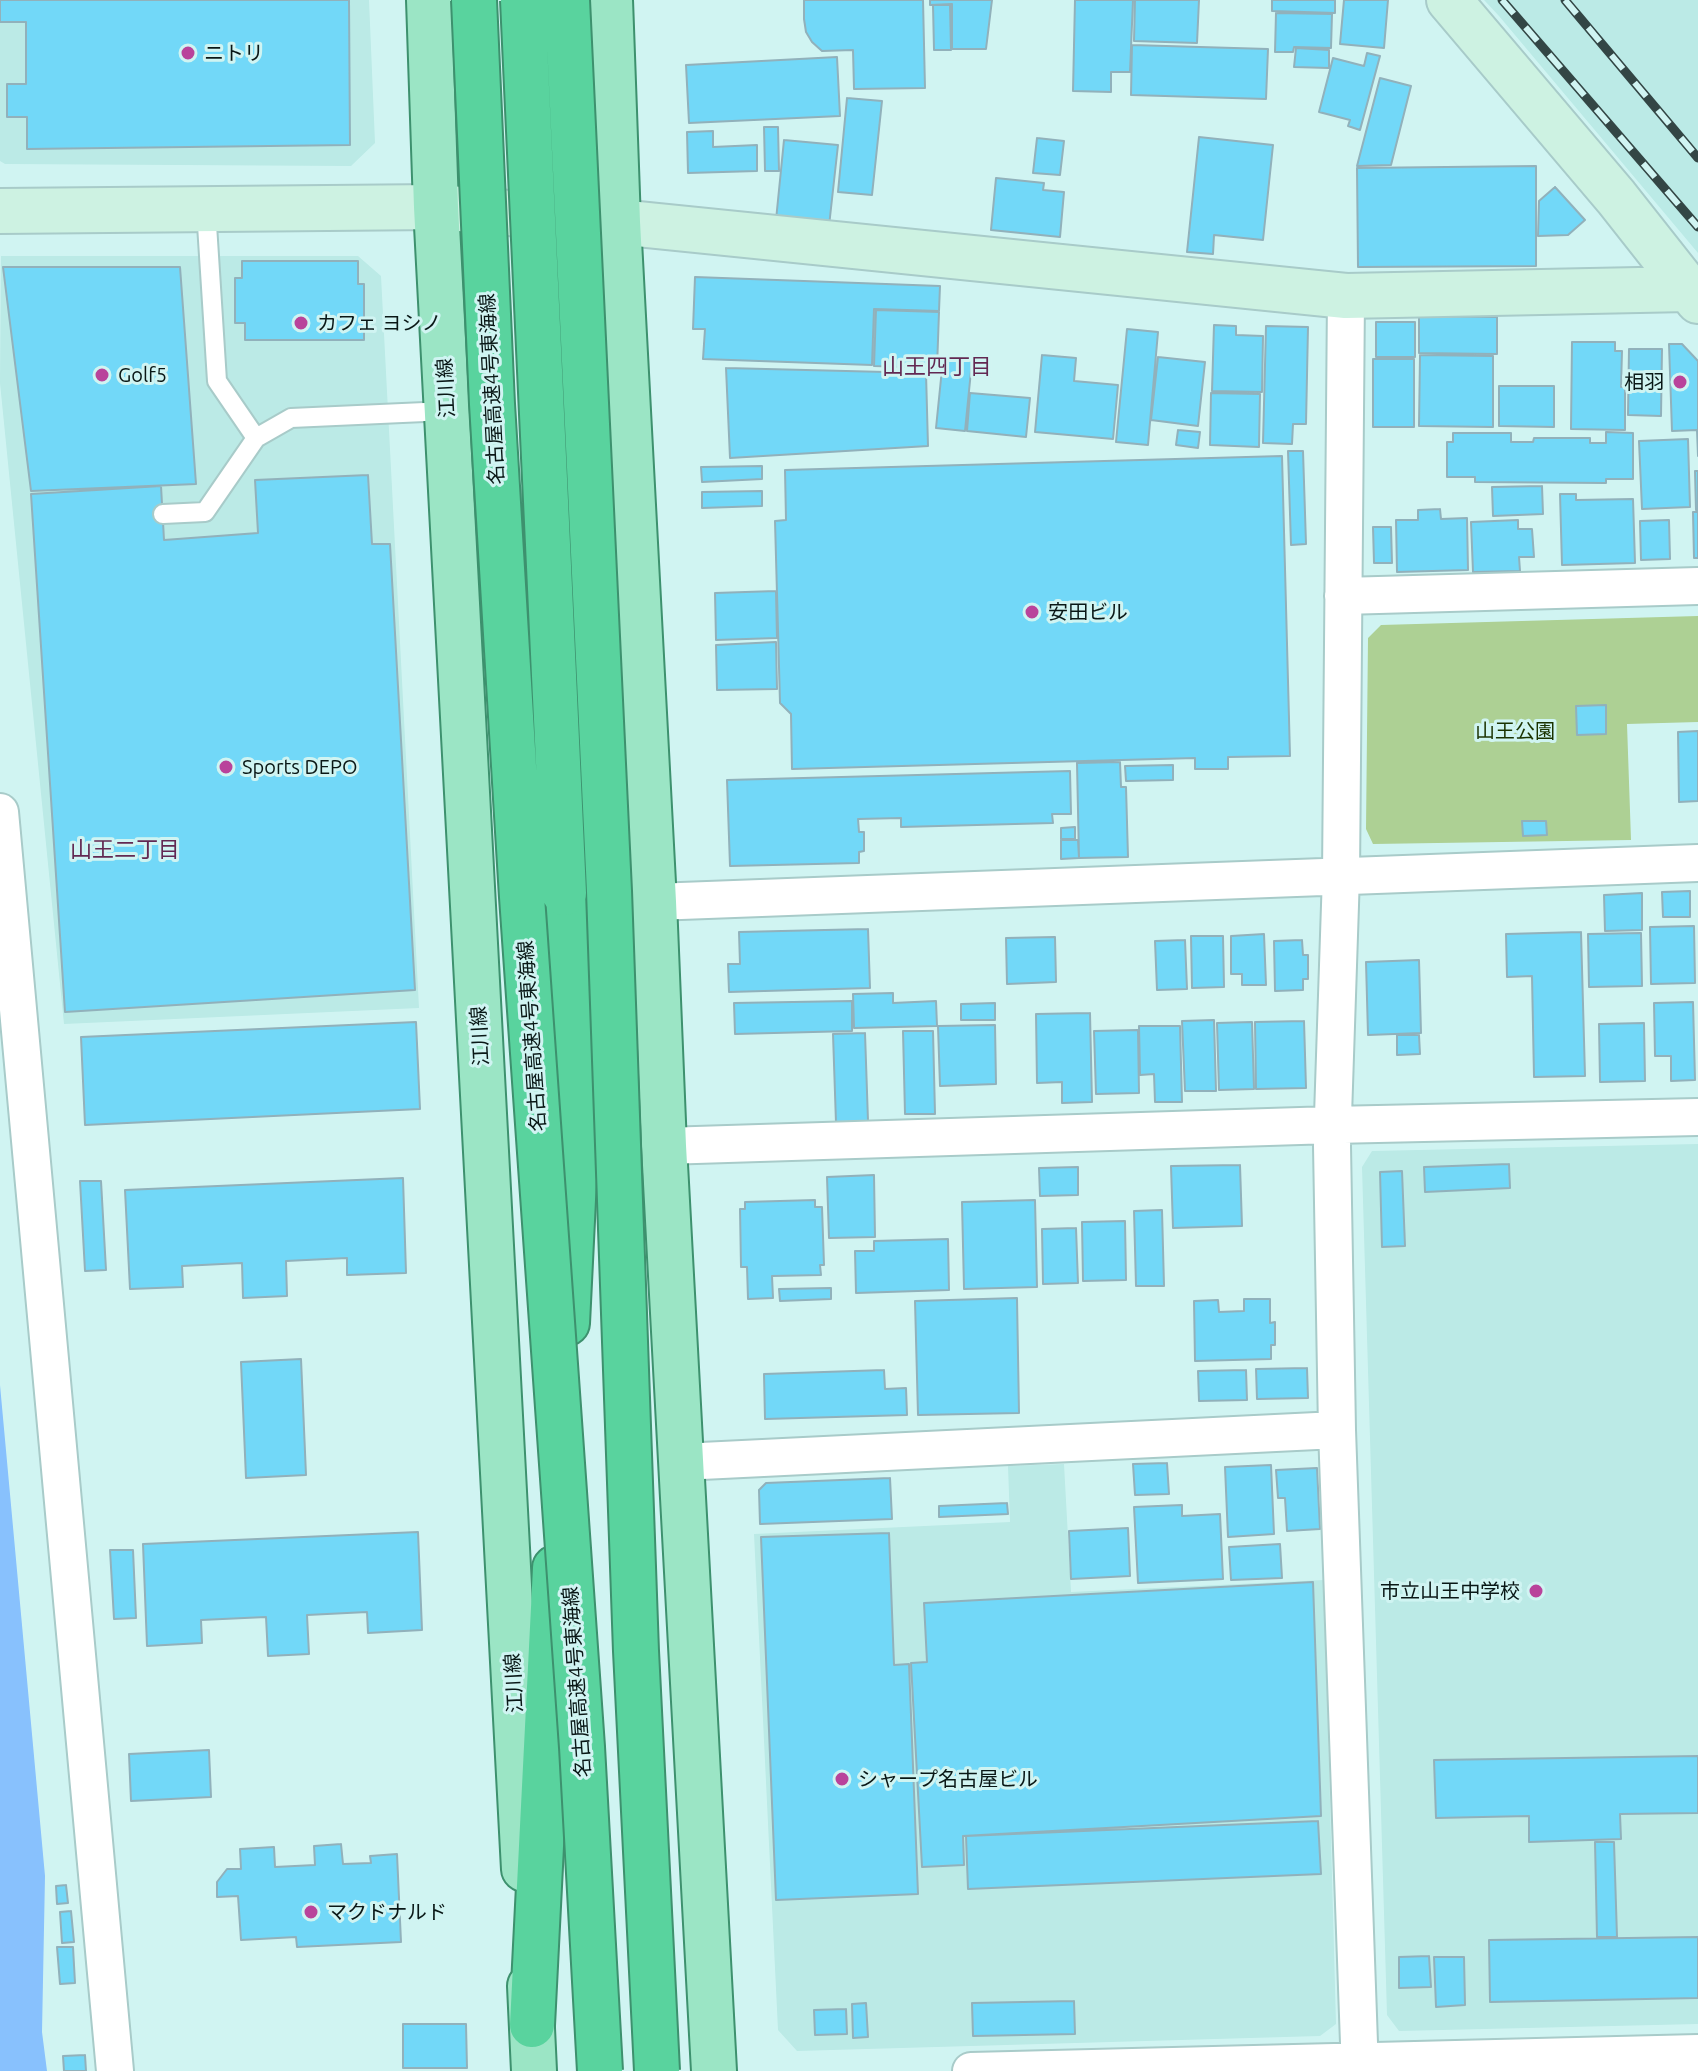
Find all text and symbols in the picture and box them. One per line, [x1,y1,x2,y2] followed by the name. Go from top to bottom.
[204,41,264,65] place label: ニトリ
[179,44,197,62] marker: ニトリ
[475,293,509,485] street label: 名古屋高速4号東海線
[317,311,442,335] place label: カフェ ヨシノ
[292,314,310,332] marker: カフェ ヨシノ
[882,354,992,380] district label: 山王四丁目
[432,357,460,419] street label: 江川線
[118,363,167,387] place label: Golf5
[93,366,111,384] marker: Golf5
[1624,370,1664,394] place label: 相羽
[1671,373,1689,391] marker: 相羽
[1048,600,1128,624] place label: 安田ビル
[1023,603,1041,621] marker: 安田ビル
[1475,719,1555,743] park label: 山王公園
[242,755,357,779] place label: Sports DEPO
[217,758,235,776] marker: Sports DEPO
[70,837,180,863] district label: 山王二丁目
[513,940,551,1132] street label: 名古屋高速4号東海線
[466,1005,494,1067] street label: 江川線
[1380,1579,1520,1603] place label: 市立山王中学校
[1527,1582,1545,1600] marker: 市立山王中学校
[558,1586,596,1778] street label: 名古屋高速4号東海線
[500,1652,528,1714] street label: 江川線
[858,1767,1038,1791] place label: シャープ名古屋ビル
[833,1770,851,1788] marker: シャープ名古屋ビル
[327,1900,447,1924] place label: マクドナルド
[302,1903,320,1921] marker: マクドナルド

